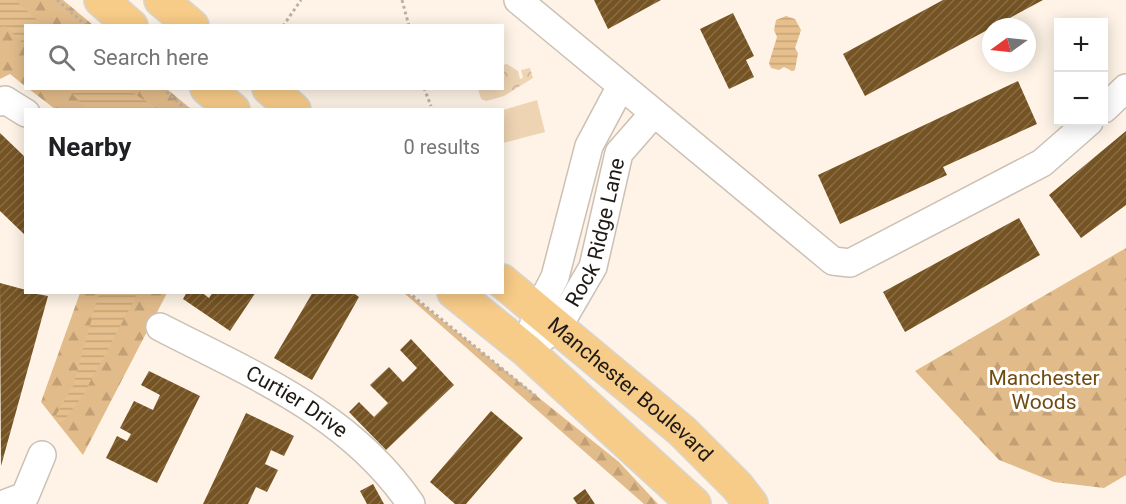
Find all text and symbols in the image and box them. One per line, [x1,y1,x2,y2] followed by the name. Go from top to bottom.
[982,18,1036,72] north arrow
[1054,18,1108,126] map controls
[1054,18,1108,72] button: +
[24,24,504,90] search box
[45,41,78,74] icon: search
[93,45,209,70] text: Search here
[1054,72,1108,126] button: −
[48,132,131,162] text: Nearby
[404,135,480,159] text: 0 results
[560,156,629,311] street label: Rock Ridge Lane
[543,312,718,467] street label: Manchester Boulevard
[242,361,352,443] street label: Curtier Drive
[988,366,1100,414] park label: Manchester Woods

